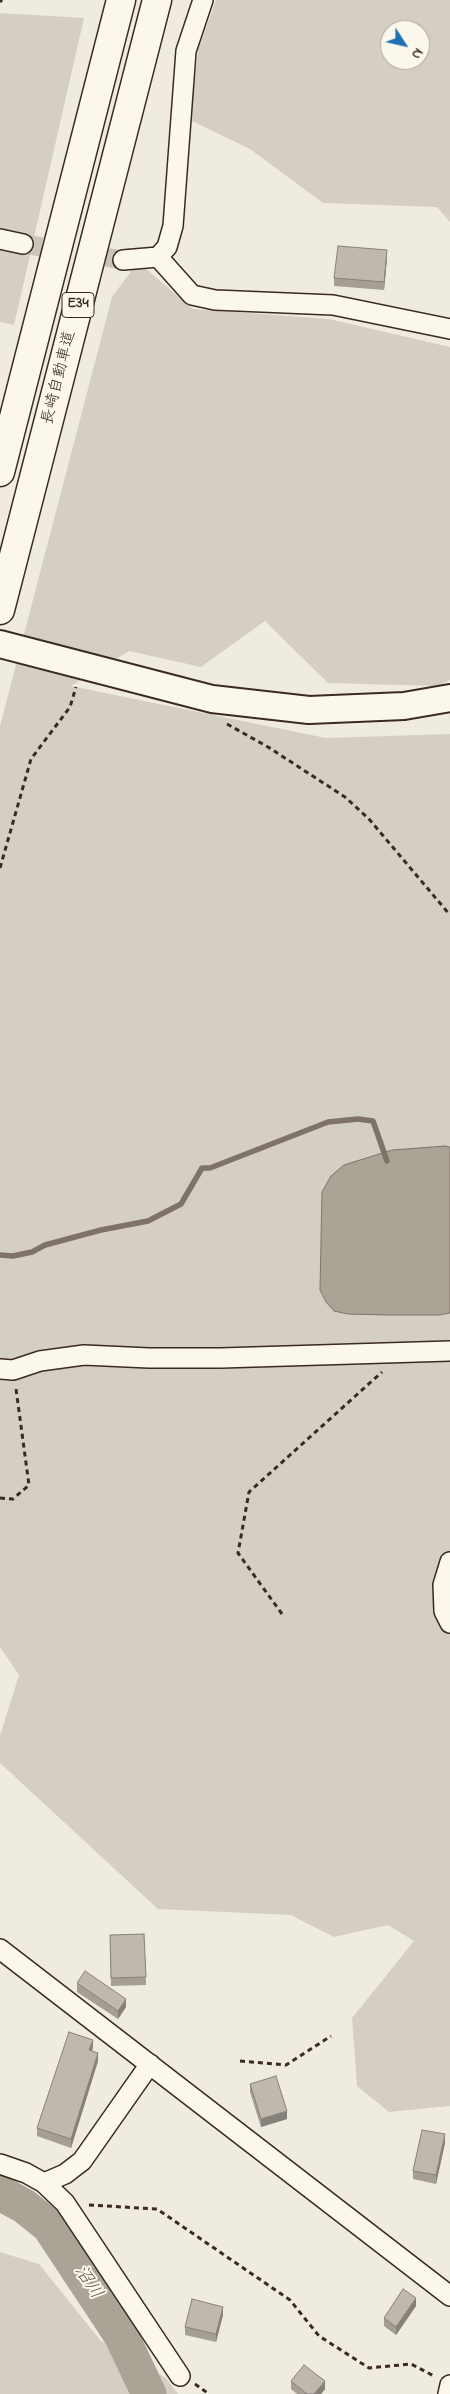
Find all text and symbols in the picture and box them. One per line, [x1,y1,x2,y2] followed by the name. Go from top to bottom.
[380,20,430,70] north arrow
[406,43,428,63] text: N
[62,292,94,318] road number: E34
[39,329,81,427] street label: 長崎自動車道
[68,2262,106,2304] water label: 沼川

